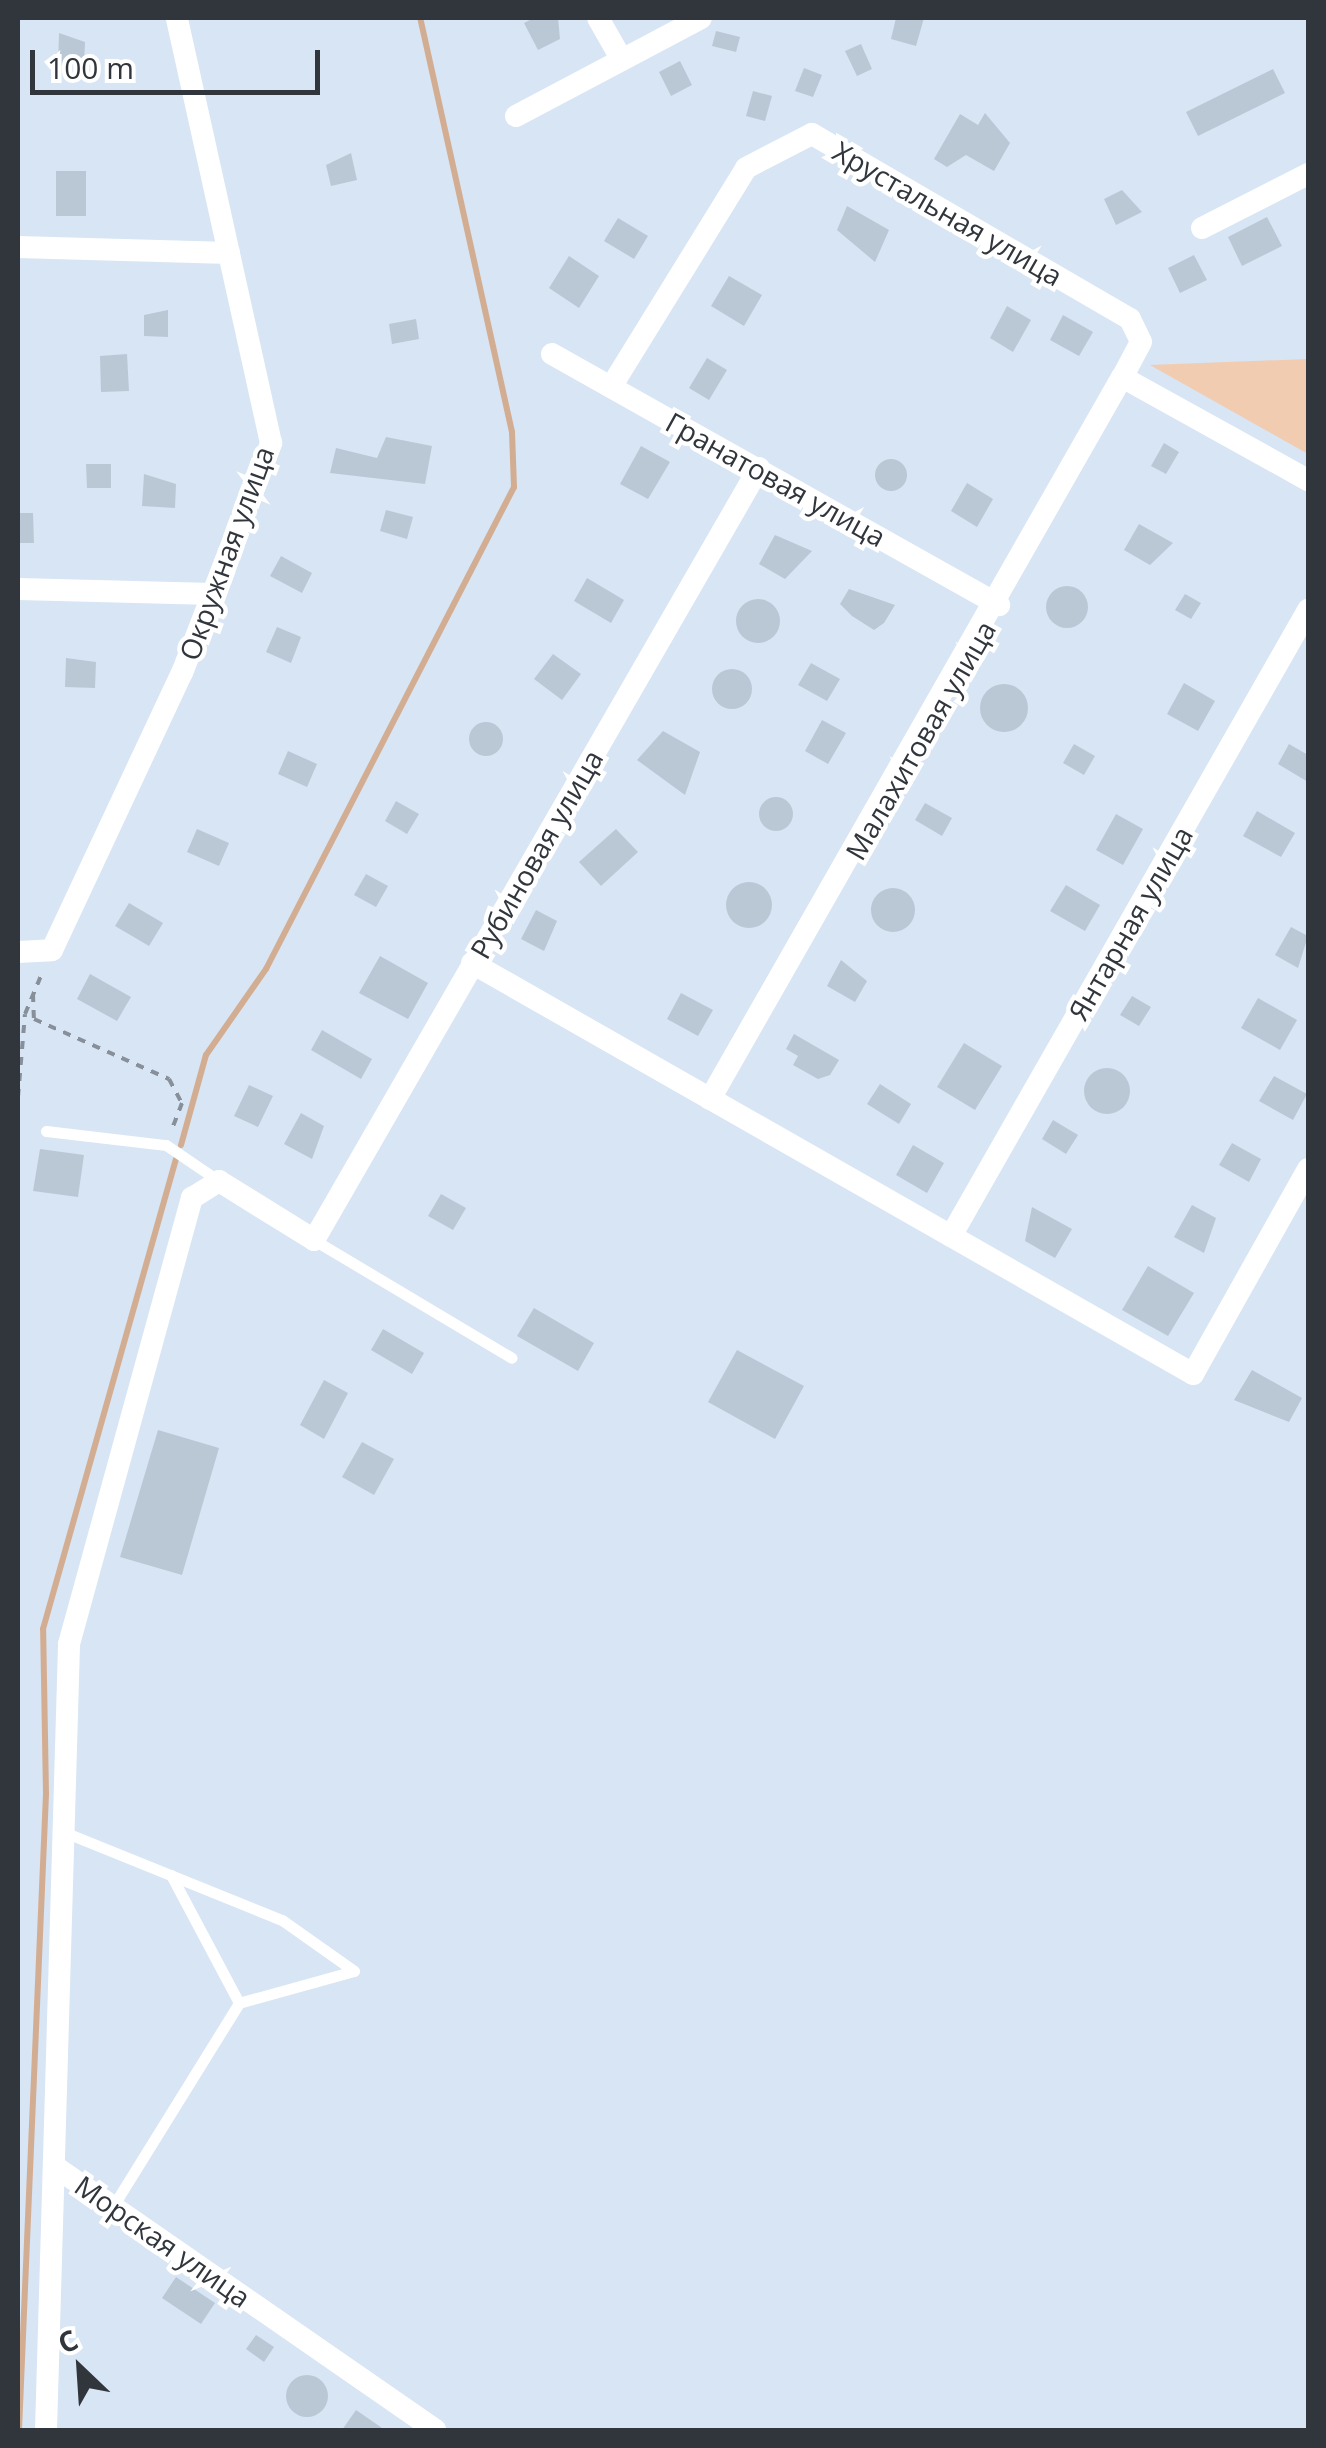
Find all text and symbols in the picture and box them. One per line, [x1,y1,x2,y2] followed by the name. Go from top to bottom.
[35,30,325,92] scale bar
[47,47,134,88] text: 100 m
[827,134,1069,292] street label: Хрустальная улица
[660,405,892,553] street label: Гранатовая улица
[172,442,280,664] street label: Окружная улица
[838,615,1002,865] street label: Малахитовая улица
[463,744,609,964] street label: Рубиновая улица
[1061,820,1199,1026] street label: Янтарная улица
[69,2168,257,2314] street label: Морская улица
[30,2318,130,2418] north arrow
[51,2320,83,2362] text: С

